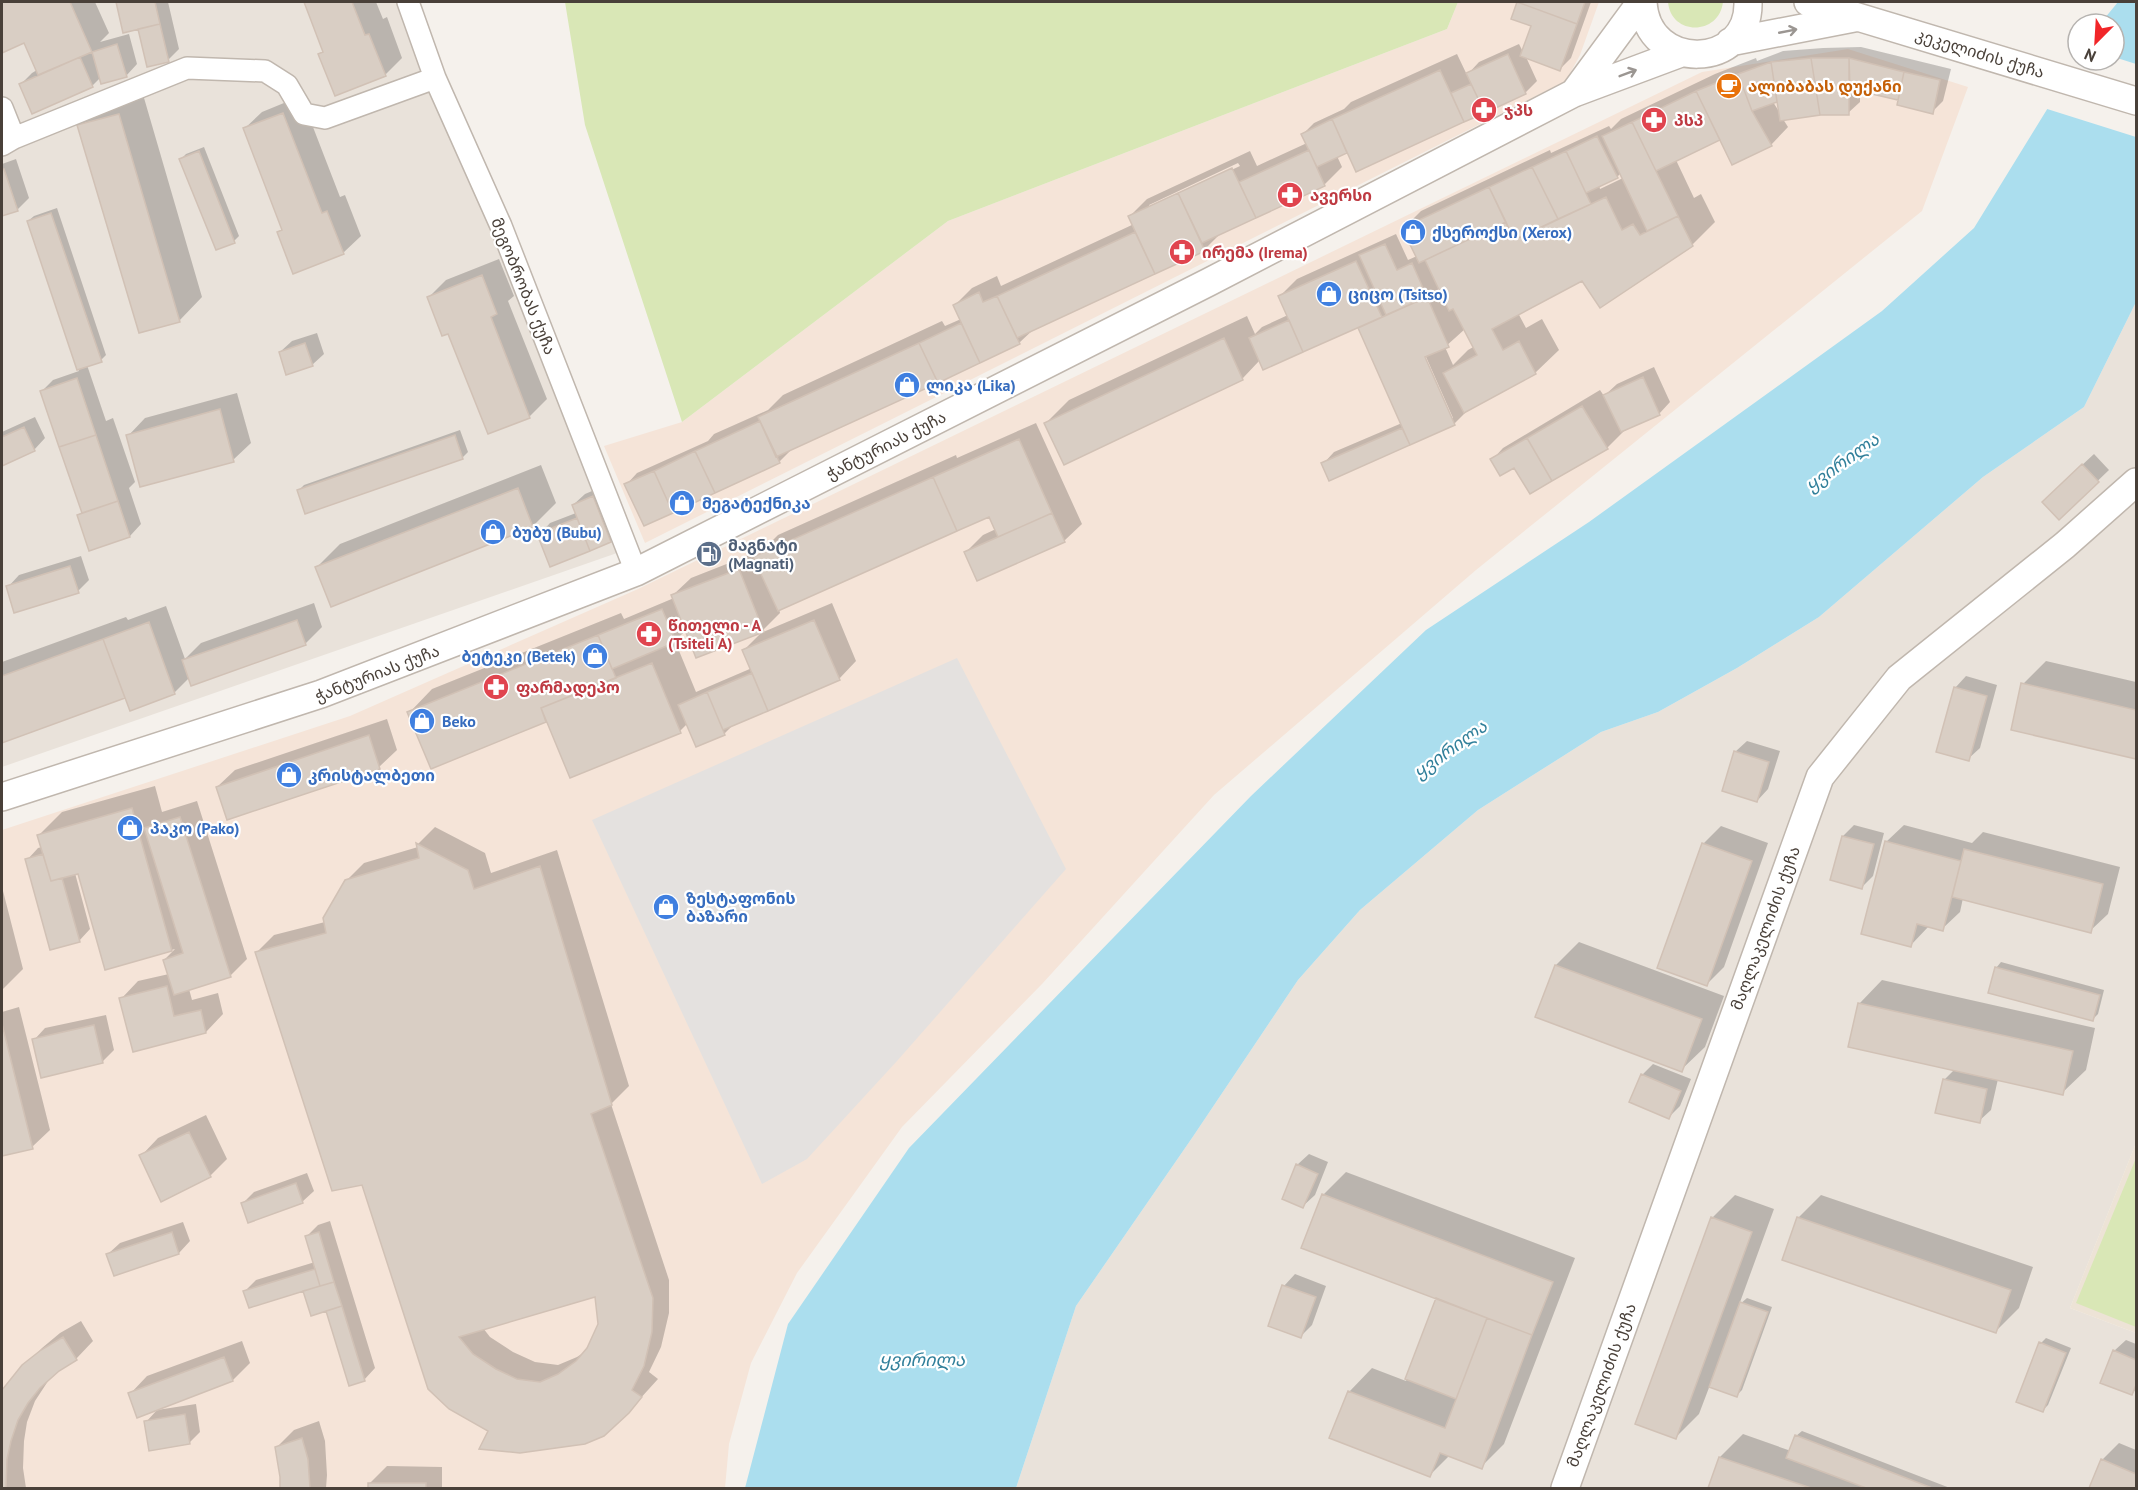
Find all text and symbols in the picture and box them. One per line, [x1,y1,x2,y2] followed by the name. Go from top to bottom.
[2066,12,2126,72] north arrow
[1913,24,2047,83] street label: კეკელიძის ქუჩა
[1777,25,1797,36] one-way arrow
[2081,44,2099,67] text: N
[1618,67,1636,78] one-way arrow
[1714,71,1744,101] cafe icon: ალიბაბას დუქანი
[1748,76,1902,97] place label: ალიბაბას დუქანი
[1469,95,1499,125] pharmacy icon: ჯპს
[1504,100,1533,120] place label: ჯპს
[1639,105,1669,135] pharmacy icon: პსპ
[1674,110,1703,130] place label: პსპ
[1275,180,1305,210] pharmacy icon: ავერსი
[1310,185,1372,205] place label: ავერსი
[487,215,561,357] street label: მეგობრობას ქუჩა
[1398,217,1428,247] shop icon: ქსეროქსი (Xerox)
[1432,222,1572,242] place label: ქსეროქსი (Xerox)
[1167,237,1197,267] pharmacy icon: ირემა (Irema)
[1202,242,1308,262] place label: ირემა (Irema)
[1314,279,1344,309] shop icon: ციცო (Tsitso)
[1348,284,1448,304] place label: ციცო (Tsitso)
[892,370,922,400] shop icon: ლიკა (Lika)
[926,375,1016,396] place label: ლიკა (Lika)
[823,406,949,484] street label: ჭანტურიას ქუჩა
[1801,427,1883,496] water label: ყვირილა
[667,488,697,518] shop icon: მეგატექნიკა
[702,493,811,513] place label: მეგატექნიკა
[478,517,508,547] shop icon: ბუბუ (Bubu)
[512,522,602,542] place label: ბუბუ (Bubu)
[728,535,798,573] place label: მაგნატი (Magnati)
[694,539,724,569] fuel station icon: მაგნატი (Magnati)
[668,615,762,653] place label: წითელი - A (Tsiteli A)
[634,619,664,649] pharmacy icon: წითელი - A (Tsiteli A)
[312,640,442,706] street label: ჭანტურიას ქუჩა
[580,641,610,671] shop icon: ბეტეკი (Betek)
[462,646,576,666] place label: ბეტეკი (Betek)
[481,672,511,702] pharmacy icon: ფარმადეპო
[516,677,620,698] place label: ფარმადეპო
[407,706,437,736] shop icon: Beko
[442,711,476,731] place label: Beko
[1409,714,1491,783] water label: ყვირილა
[274,760,304,790] shop icon: კრისტალბეთი
[308,765,435,786] place label: კრისტალბეთი
[115,813,145,843] shop icon: პაკო (Pako)
[150,818,240,838] place label: პაკო (Pako)
[1726,843,1805,1013] street label: მაღლაკელიძის ქუჩა
[686,888,796,926] place label: ზესტაფონის ბაზარი
[651,892,681,922] shop icon: ზესტაფონის ბაზარი
[1562,1300,1641,1470] street label: მაღლაკელიძის ქუჩა
[879,1348,965,1371] water label: ყვირილა

